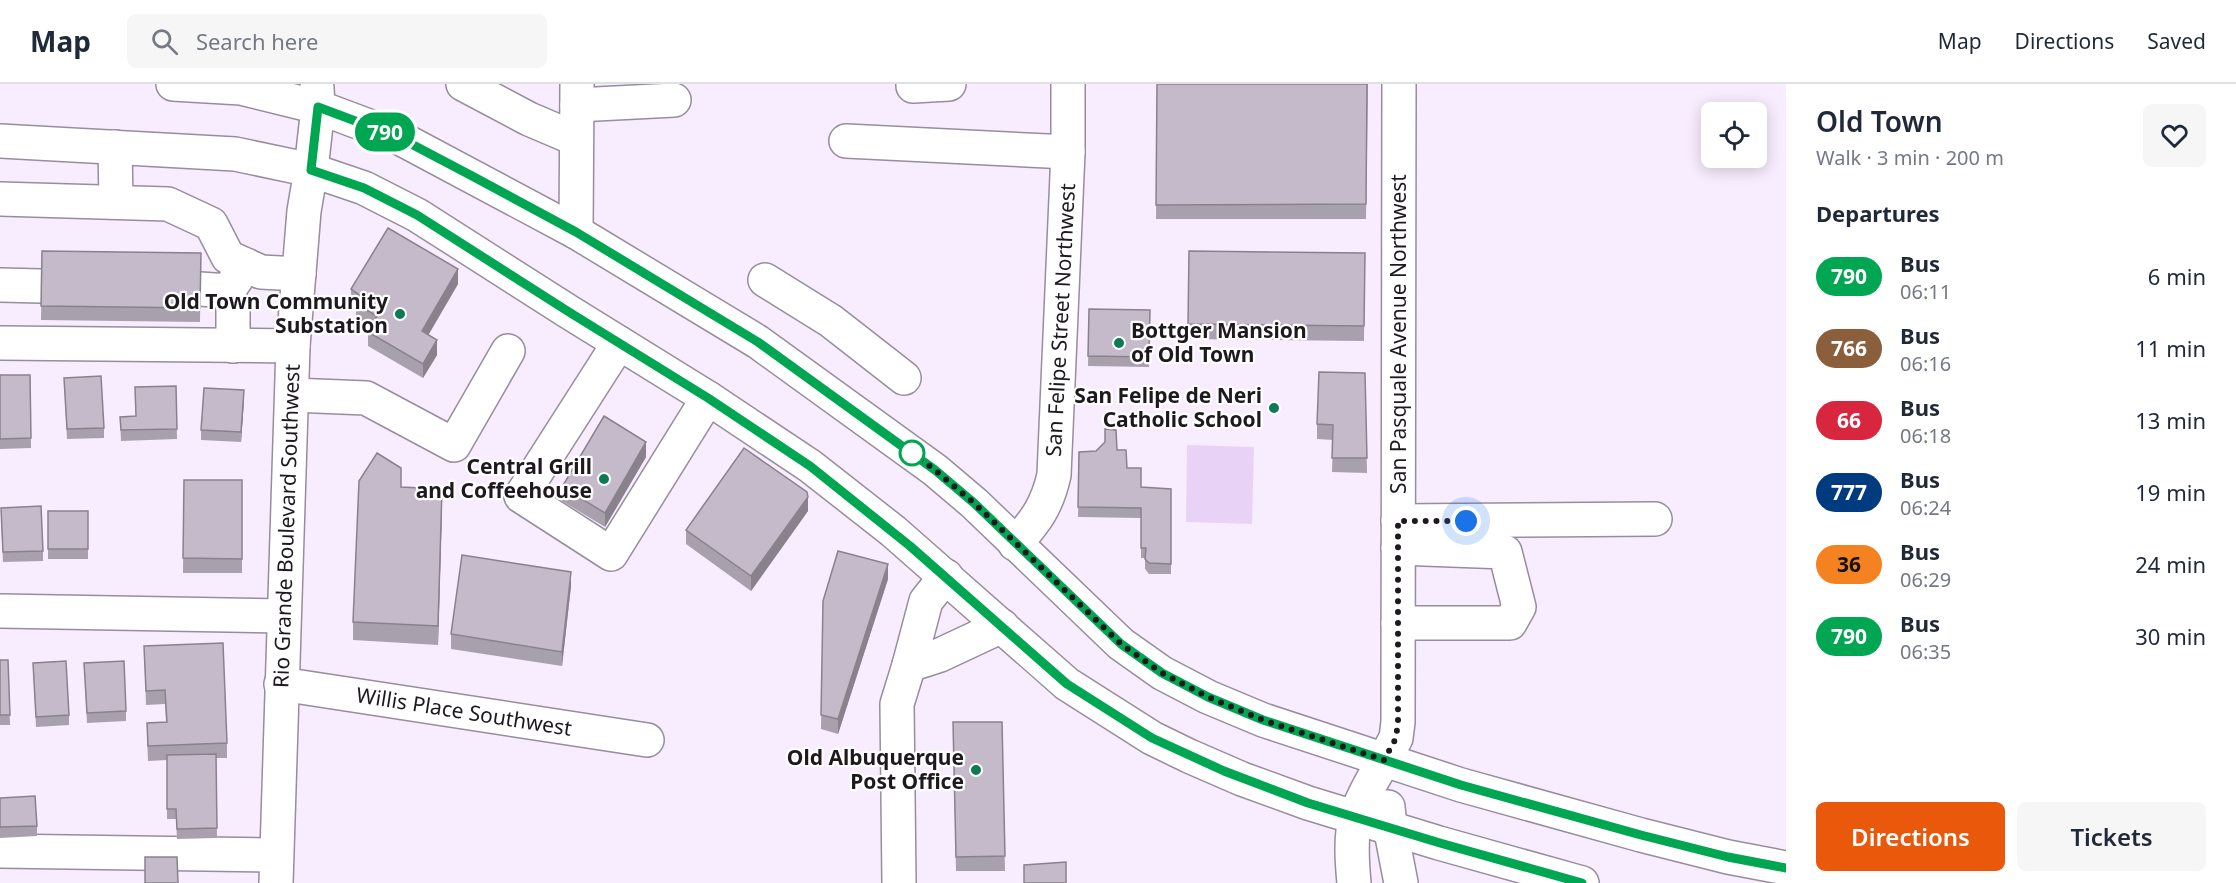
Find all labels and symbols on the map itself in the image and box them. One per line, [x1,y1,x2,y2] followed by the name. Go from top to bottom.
[350,112,420,152] line badge: 790
[1384,174,1412,494] street label: San Pasquale Avenue Northwest
[1039,182,1081,457] street label: San Felipe Street Northwest
[164,287,388,339] place label: Old Town Community Substation
[393,307,407,321] marker: Old Town Community Substation
[1131,316,1307,368] place label: Bottger Mansion of Old Town
[1112,336,1126,350] marker: Bottger Mansion of Old Town
[266,363,306,688] street label: Rio Grande Boulevard Southwest
[1074,381,1262,433] place label: San Felipe de Neri Catholic School
[1267,401,1281,415] marker: San Felipe de Neri Catholic School
[899,440,925,466] unlabelled marker
[416,452,592,504] place label: Central Grill and Coffeehouse
[597,472,611,486] marker: Central Grill and Coffeehouse
[1451,506,1481,536] your location
[354,680,574,742] street label: Willis Place Southwest
[787,743,964,795] place label: Old Albuquerque Post Office
[969,763,983,777] marker: Old Albuquerque Post Office

